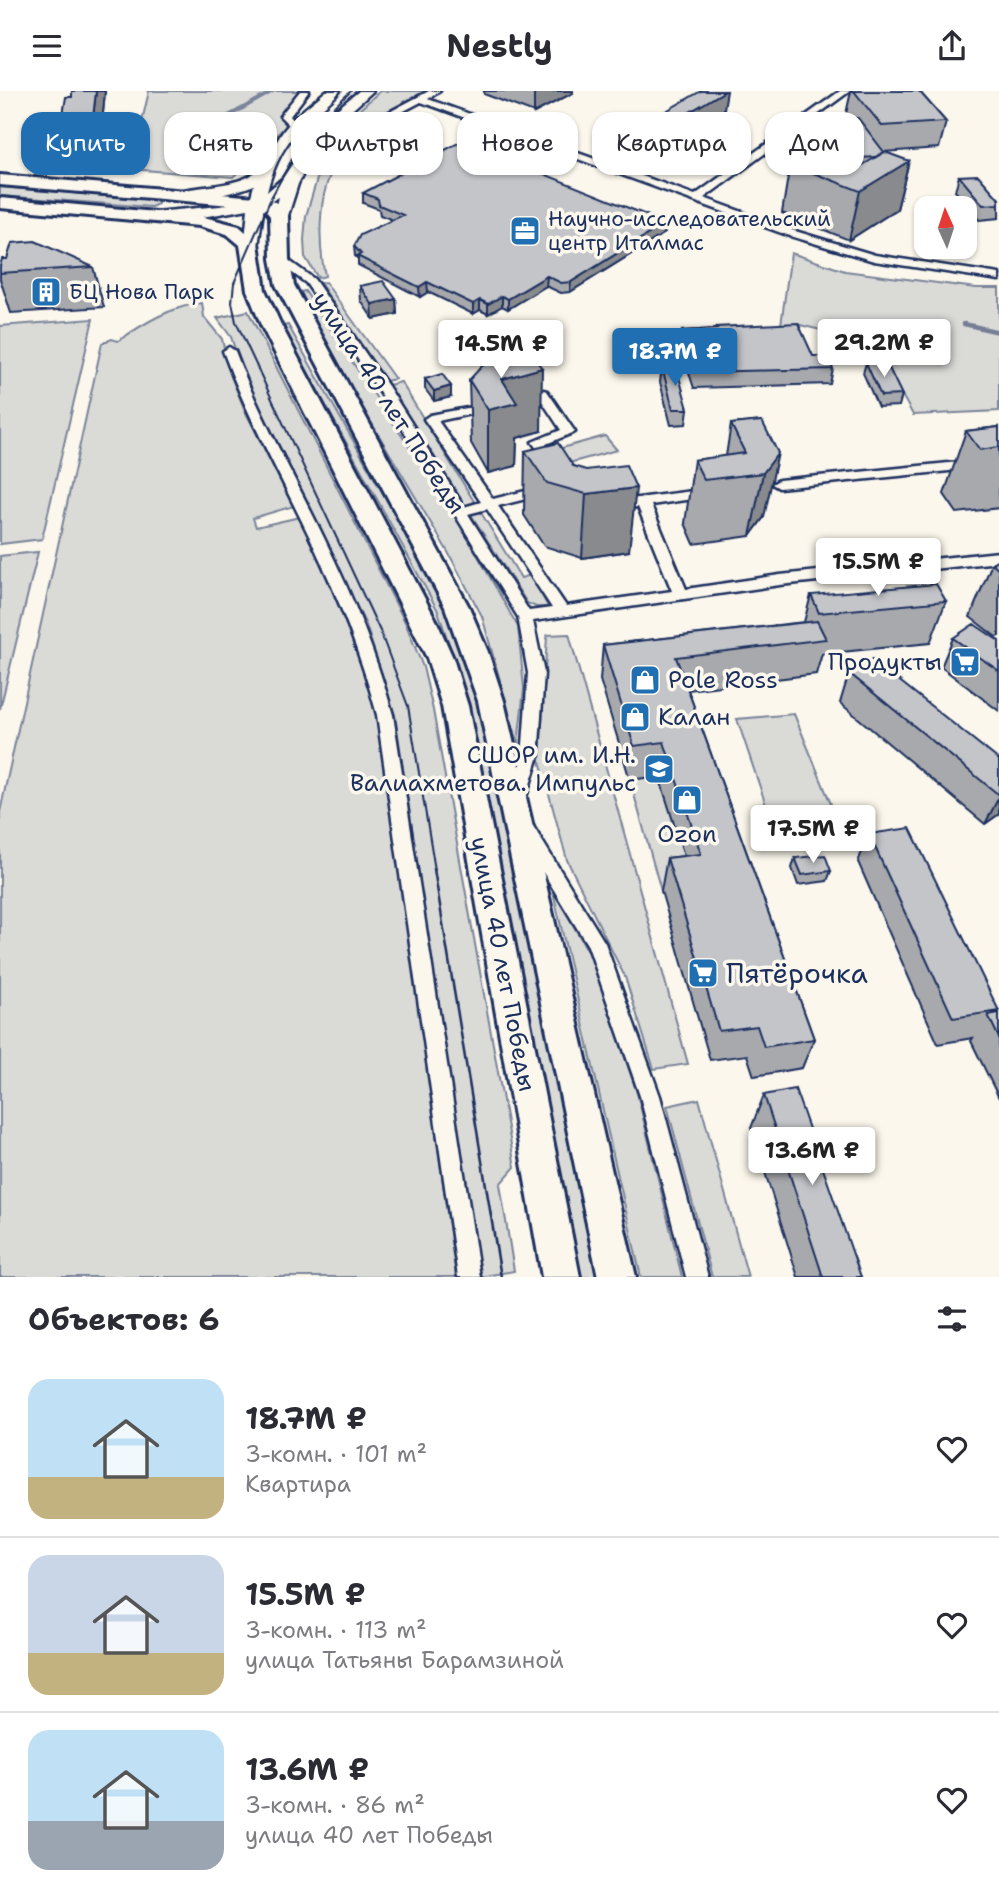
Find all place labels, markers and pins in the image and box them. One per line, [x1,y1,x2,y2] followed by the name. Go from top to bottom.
[548,205,831,257] place label: Научно-исследовательский центр Италмас
[508,214,542,248] office icon: Научно-исследовательский центр Италмас
[29,275,63,309] building icon: БЦ Нова Парк
[69,278,214,306] place label: БЦ Нова Парк
[819,320,949,379] pin: 29.2M ₽
[436,321,566,380] pin: 14.5M ₽
[610,329,740,388] pin: 18.7M ₽
[813,539,943,598] pin: 15.5M ₽
[948,645,982,679] supermarket icon: Продукты
[828,646,942,678] place label: Продукты
[628,663,662,697] shop icon: Pole Ross
[668,664,778,696] place label: Pole Ross
[618,700,652,734] shop icon: Калан
[658,701,730,733] place label: Калан
[350,739,636,799] place label: СШОР им. И.Н. Валиахметова. Импульс
[642,752,676,786] school or university icon: СШОР им. И.Н. Валиахметова. Импульс
[670,783,704,817] shop icon: Ozon
[748,805,878,865] pin: 17.5M ₽
[657,818,717,850] place label: Ozon
[726,954,868,992] place label: Пятёрочка
[686,956,720,990] supermarket icon: Пятёрочка
[747,1127,877,1187] pin: 13.6M ₽

